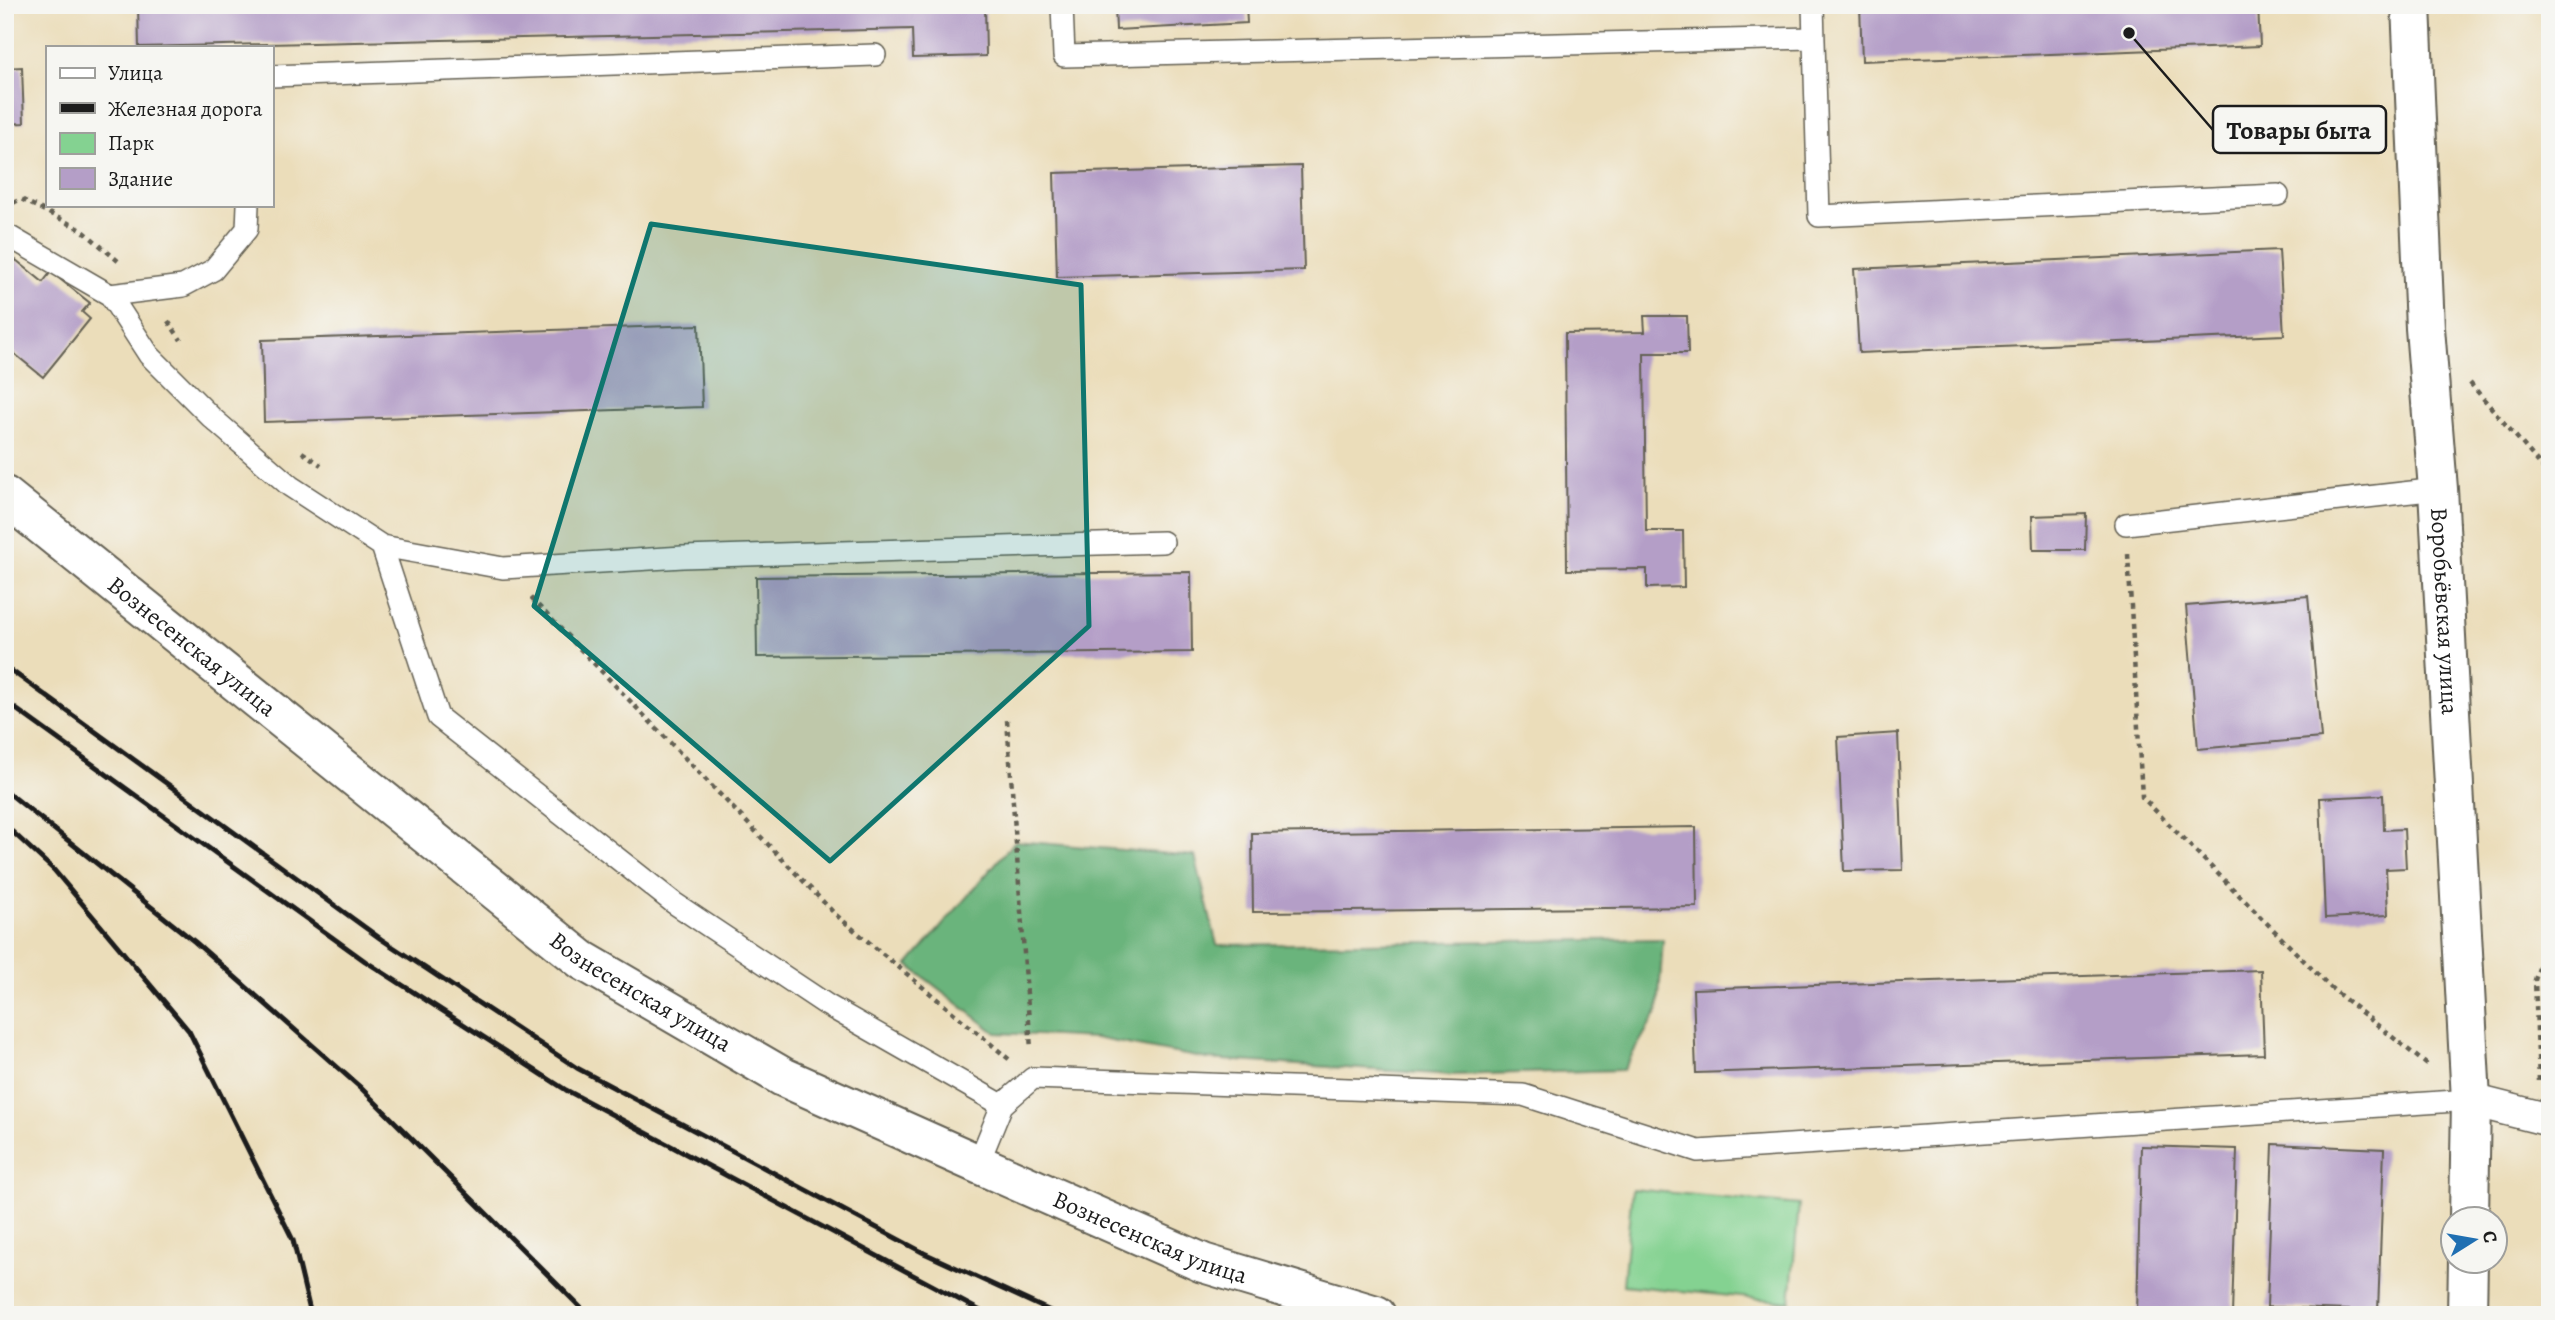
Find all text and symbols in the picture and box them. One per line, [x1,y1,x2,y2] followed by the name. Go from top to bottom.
[46,46,273,206] legend
[108,59,163,87] text: Улица
[108,95,263,123] text: Железная дорога
[2213,106,2386,153] callout: Товары быта
[2227,113,2372,148] text: Товары быта
[108,129,154,157] text: Парк
[108,165,173,193] text: Здание
[2423,506,2466,716] street label: Воробьёвская улица
[101,569,283,724] street label: Вознесенская улица
[543,924,737,1060] street label: Вознесенская улица
[1048,1183,1251,1291] street label: Вознесенская улица
[2440,1204,2510,1274] north arrow
[2476,1229,2504,1245] text: С

